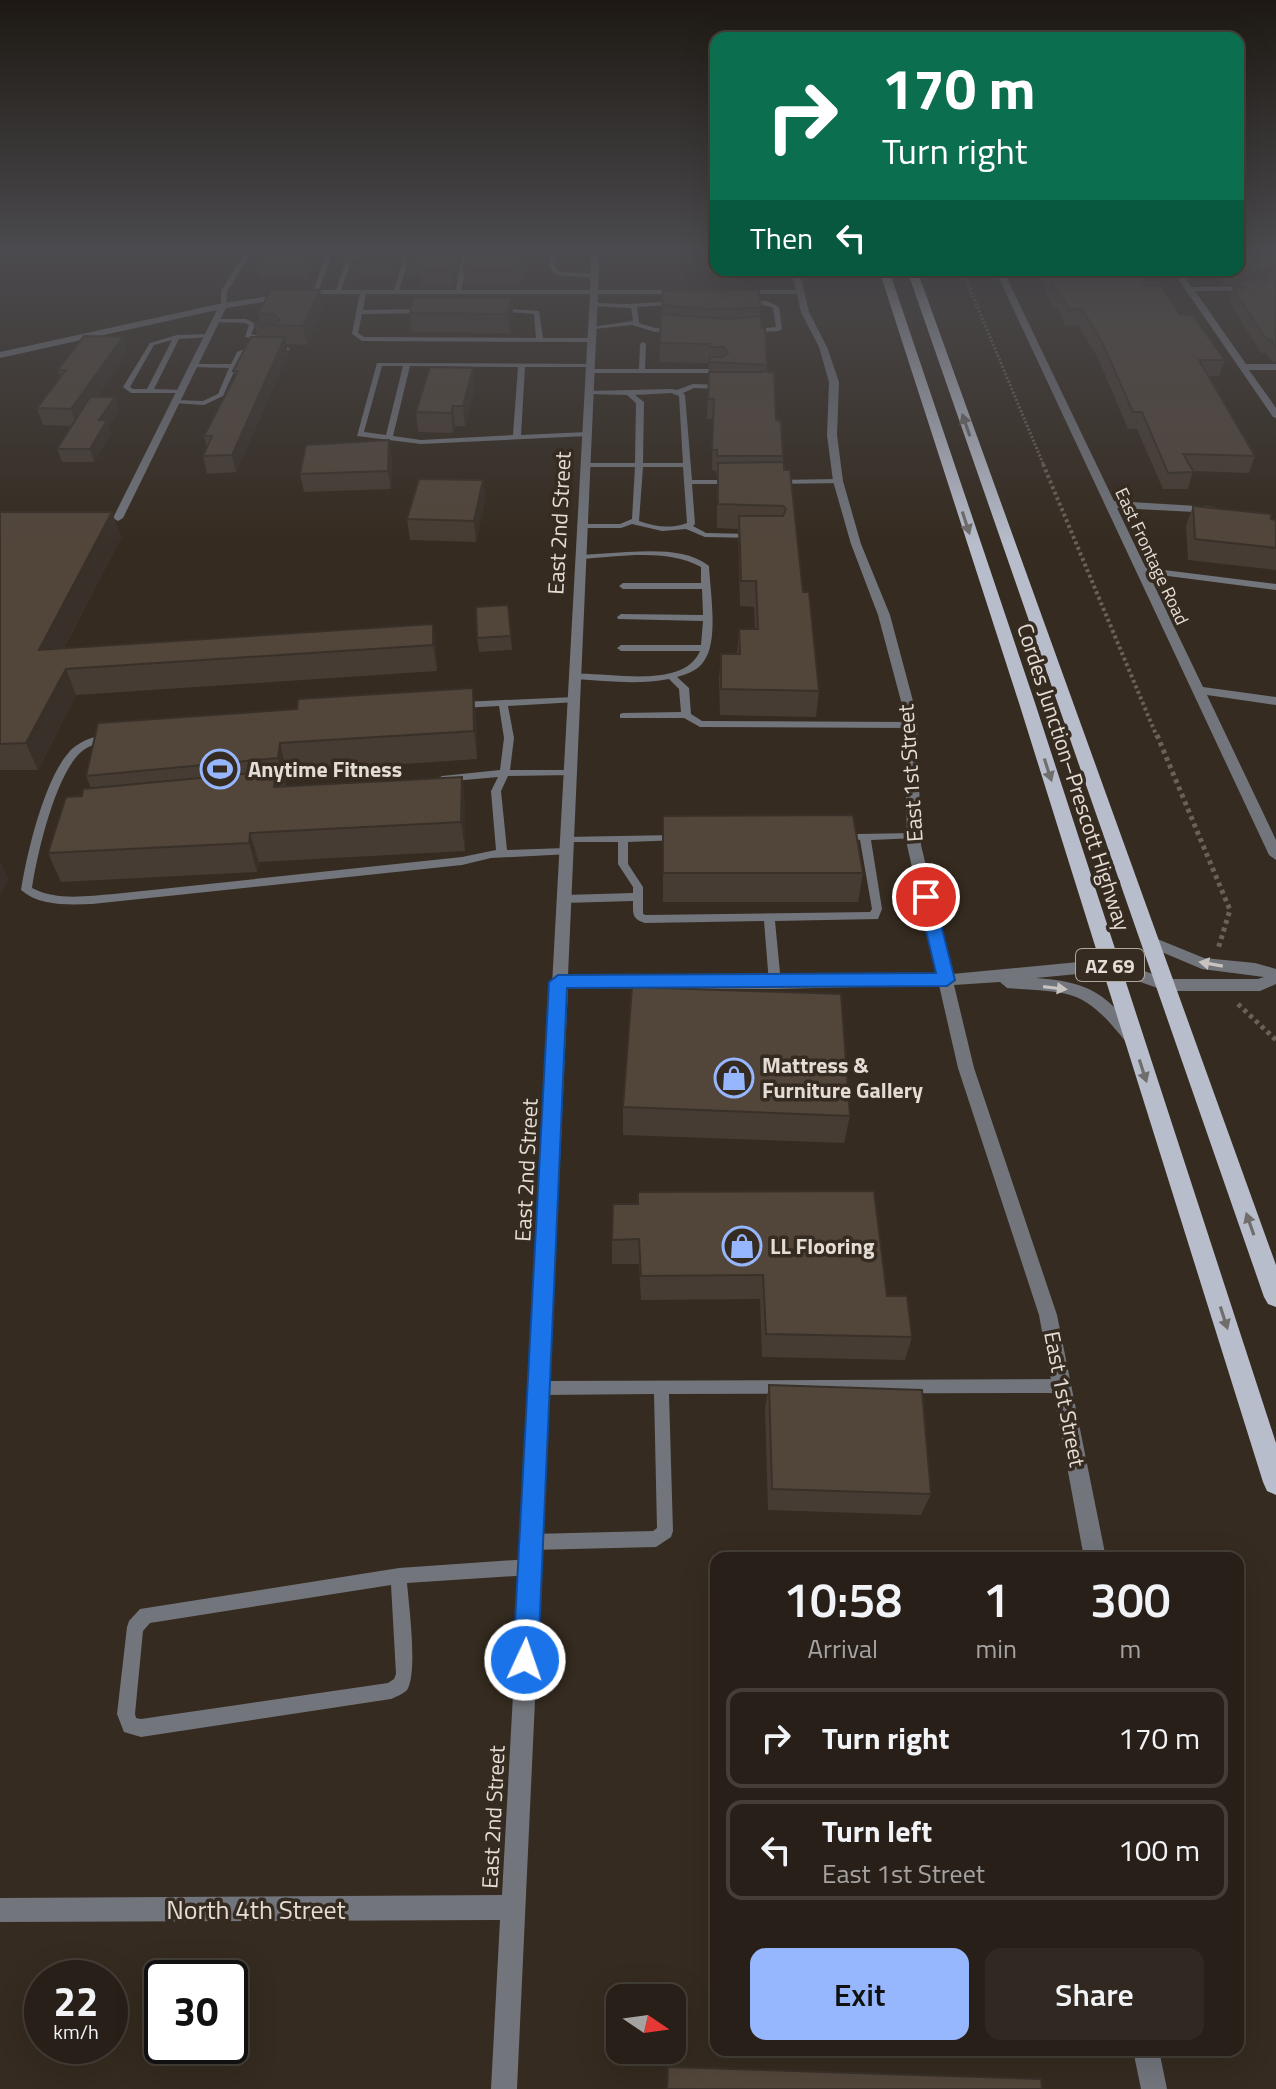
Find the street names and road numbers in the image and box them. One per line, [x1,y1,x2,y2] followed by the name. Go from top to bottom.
[538,450,580,595] street label: East 2nd Street
[1108,483,1196,629] street label: East Frontage Road
[1008,619,1140,936] street label: Cordes Junction–Prescott Highway
[888,703,932,843] street label: East 1st Street
[1076,949,1144,981] road number: AZ 69
[505,1097,547,1242] street label: East 2nd Street
[1035,1328,1095,1470] street label: East 1st Street
[472,1744,514,1889] street label: East 2nd Street
[166,1890,346,1929] street label: North 4th Street

